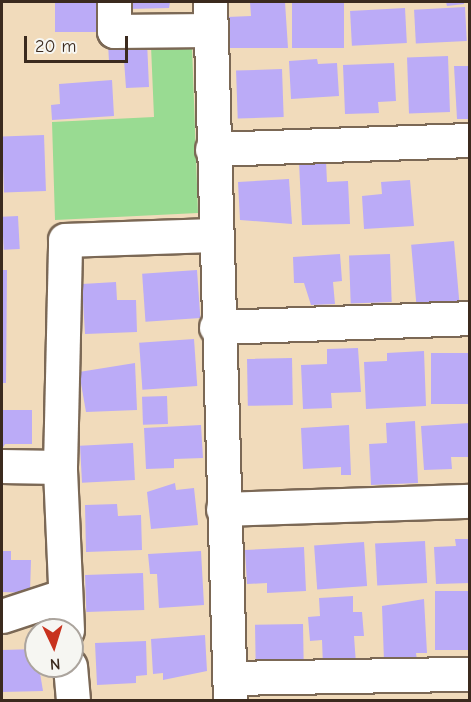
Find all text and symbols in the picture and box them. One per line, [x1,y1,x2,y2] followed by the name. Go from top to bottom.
[27,24,130,62] scale bar
[35,36,76,57] text: 20 m
[24,618,84,678] north arrow
[49,655,61,673] text: N

